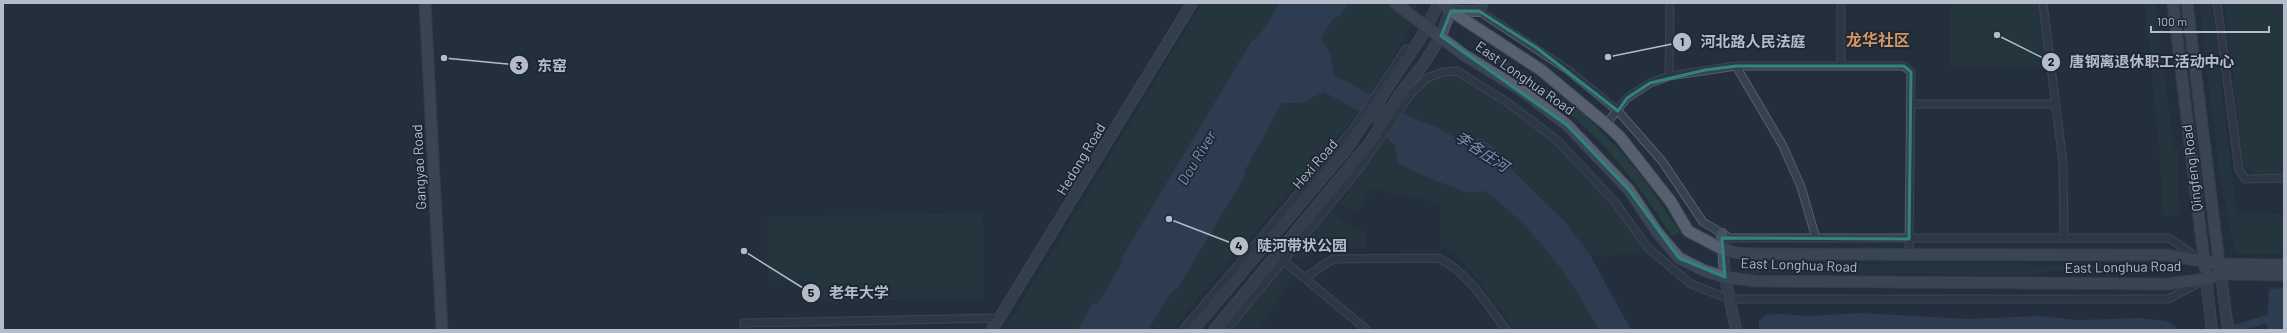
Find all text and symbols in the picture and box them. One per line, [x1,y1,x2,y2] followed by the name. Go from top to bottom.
[2151,8,2269,34] scale bar
[2157,14,2187,28] text: 100 m
[1672,28,1813,55] callout: 河北路人民法庭
[1846,30,1910,49] district label: 龙华社区
[1700,32,1806,50] text: 河北路人民法庭
[1680,34,1684,48] text: 1
[1473,37,1578,118] street label: East Longhua Road
[2041,49,2242,76] callout: 唐钢离退休职工活动中心
[509,52,575,79] callout: 东窑
[2069,52,2235,70] text: 唐钢离退休职工活动中心
[2048,54,2055,68] text: 2
[537,56,567,74] text: 东窑
[516,58,522,72] text: 3
[1053,120,1109,198] street label: Hedong Road
[408,124,429,210] street label: Gangyao Road
[2178,124,2205,212] street label: Qingfeng Road
[1173,127,1220,188] water label: Dou River
[1452,127,1515,177] water label: 李各庄河
[1288,135,1341,192] street label: Hexi Road
[1229,232,1355,259] callout: 陡河带状公园
[1257,236,1347,254] text: 陡河带状公园
[1235,238,1243,252] text: 4
[1740,254,1858,275] street label: East Longhua Road
[2064,257,2182,276] street label: East Longhua Road
[801,279,897,306] callout: 老年大学
[829,283,889,301] text: 老年大学
[808,285,815,299] text: 5

